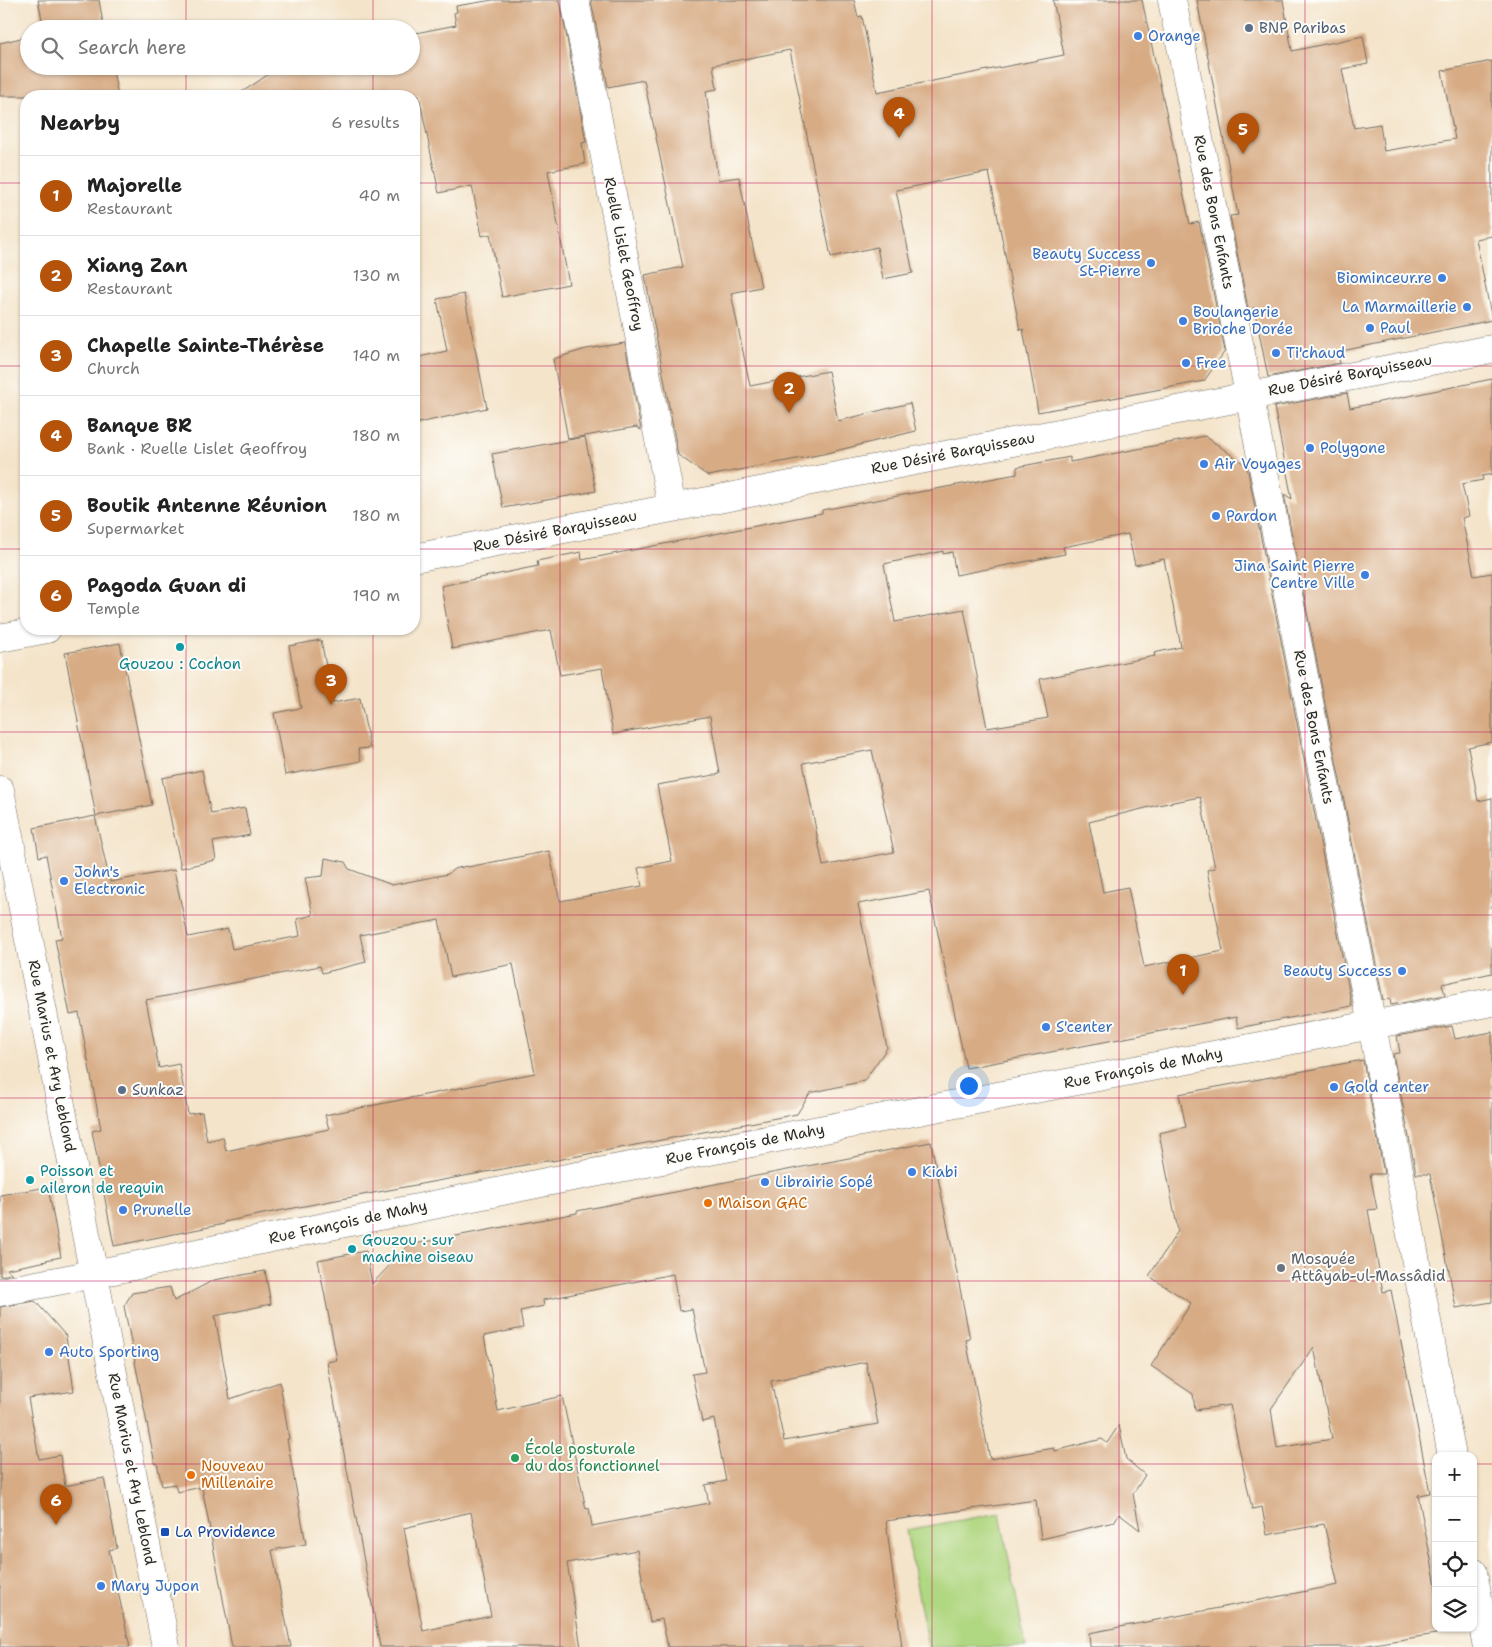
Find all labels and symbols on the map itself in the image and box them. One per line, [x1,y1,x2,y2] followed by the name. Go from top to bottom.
[1259,18,1346,38] place label: BNP Paribas
[1243,22,1255,34] marker: BNP Paribas
[1148,26,1201,46] place label: Orange
[1132,30,1144,42] marker: Orange
[883,97,915,138] pin: 4
[1227,113,1259,154] pin: 5
[1189,133,1239,291] street label: Rue des Bons Enfants
[599,175,649,333] street label: Ruelle Lislet Geoffroy
[1032,244,1141,281] place label: Beauty Success St-Pierre
[1145,257,1157,269] marker: Beauty Success St-Pierre
[1337,268,1432,288] place label: Biominceur.re
[1436,272,1448,284] marker: Biominceur.re
[1342,297,1457,317] place label: La Marmaillerie
[1461,301,1473,313] marker: La Marmaillerie
[1193,302,1293,339] place label: Boulangerie Brioche Dorée
[1177,315,1189,327] marker: Boulangerie Brioche Dorée
[1380,318,1411,338] place label: Paul
[1364,322,1376,334] marker: Paul
[1286,343,1346,363] place label: Ti'chaud
[1270,347,1282,359] marker: Ti'chaud
[1266,349,1434,401] street label: Rue Désiré Barquisseau
[1196,353,1227,373] place label: Free
[1180,357,1192,369] marker: Free
[773,372,805,413] pin: 2
[869,427,1037,479] street label: Rue Désiré Barquisseau
[1320,438,1386,458] place label: Polygone
[1304,442,1316,454] marker: Polygone
[1214,454,1301,474] place label: Air Voyages
[1198,458,1210,470] marker: Air Voyages
[471,505,639,557] street label: Rue Désiré Barquisseau
[1226,506,1277,526] place label: Pardon
[1210,510,1222,522] marker: Pardon
[1234,556,1355,593] place label: Jina Saint Pierre Centre Ville
[1359,569,1371,581] marker: Jina Saint Pierre Centre Ville
[174,641,186,653] marker: Gouzou : Cochon
[1289,648,1339,806] street label: Rue des Bons Enfants
[119,654,241,674] place label: Gouzou : Cochon
[315,664,347,705] pin: 3
[74,862,145,899] place label: John's Electronic
[58,875,70,887] marker: John's Electronic
[1167,954,1199,995] pin: 1
[24,958,81,1154] street label: Rue Marius et Ary Leblond
[1283,961,1392,981] place label: Beauty Success
[1396,965,1408,977] marker: Beauty Success
[1056,1017,1113,1037] place label: S'center
[1040,1021,1052,1033] marker: S'center
[1062,1043,1224,1093] street label: Rue François de Mahy
[956,1073,982,1099] your location
[1344,1077,1429,1097] place label: Gold center
[132,1080,184,1100] place label: Sunkaz
[1328,1081,1340,1093] marker: Gold center
[116,1084,128,1096] marker: Sunkaz
[664,1119,826,1169] street label: Rue François de Mahy
[40,1161,164,1198] place label: Poisson et aileron de requin
[922,1162,958,1182] place label: Kiabi
[906,1166,918,1178] marker: Kiabi
[775,1172,873,1192] place label: Librairie Sopé
[24,1174,36,1186] marker: Poisson et aileron de requin
[759,1176,771,1188] marker: Librairie Sopé
[718,1193,808,1213] place label: Maison GAC
[267,1195,429,1249] street label: Rue François de Mahy
[702,1197,714,1209] marker: Maison GAC
[133,1200,192,1220] place label: Prunelle
[117,1204,129,1216] marker: Prunelle
[362,1230,474,1267] place label: Gouzou : sur machine oiseau
[346,1243,358,1255] marker: Gouzou : sur machine oiseau
[1291,1249,1446,1286] place label: Mosquée Attâyab-ul-Massâdid
[1275,1262,1287,1274] marker: Mosquée Attâyab-ul-Massâdid
[59,1342,159,1362] place label: Auto Sporting
[43,1346,55,1358] marker: Auto Sporting
[104,1371,161,1567] street label: Rue Marius et Ary Leblond
[525,1438,660,1476] place label: École posturale du dos fonctionnel
[509,1452,521,1464] marker: École posturale du dos fonctionnel
[201,1456,274,1493] place label: Nouveau Millenaire
[185,1469,197,1481] marker: Nouveau Millenaire
[40,1484,72,1525] pin: 6
[175,1522,276,1542] place label: La Providence
[159,1526,171,1538] marker: La Providence
[111,1576,199,1596] place label: Mary Jupon
[95,1580,107,1592] marker: Mary Jupon

